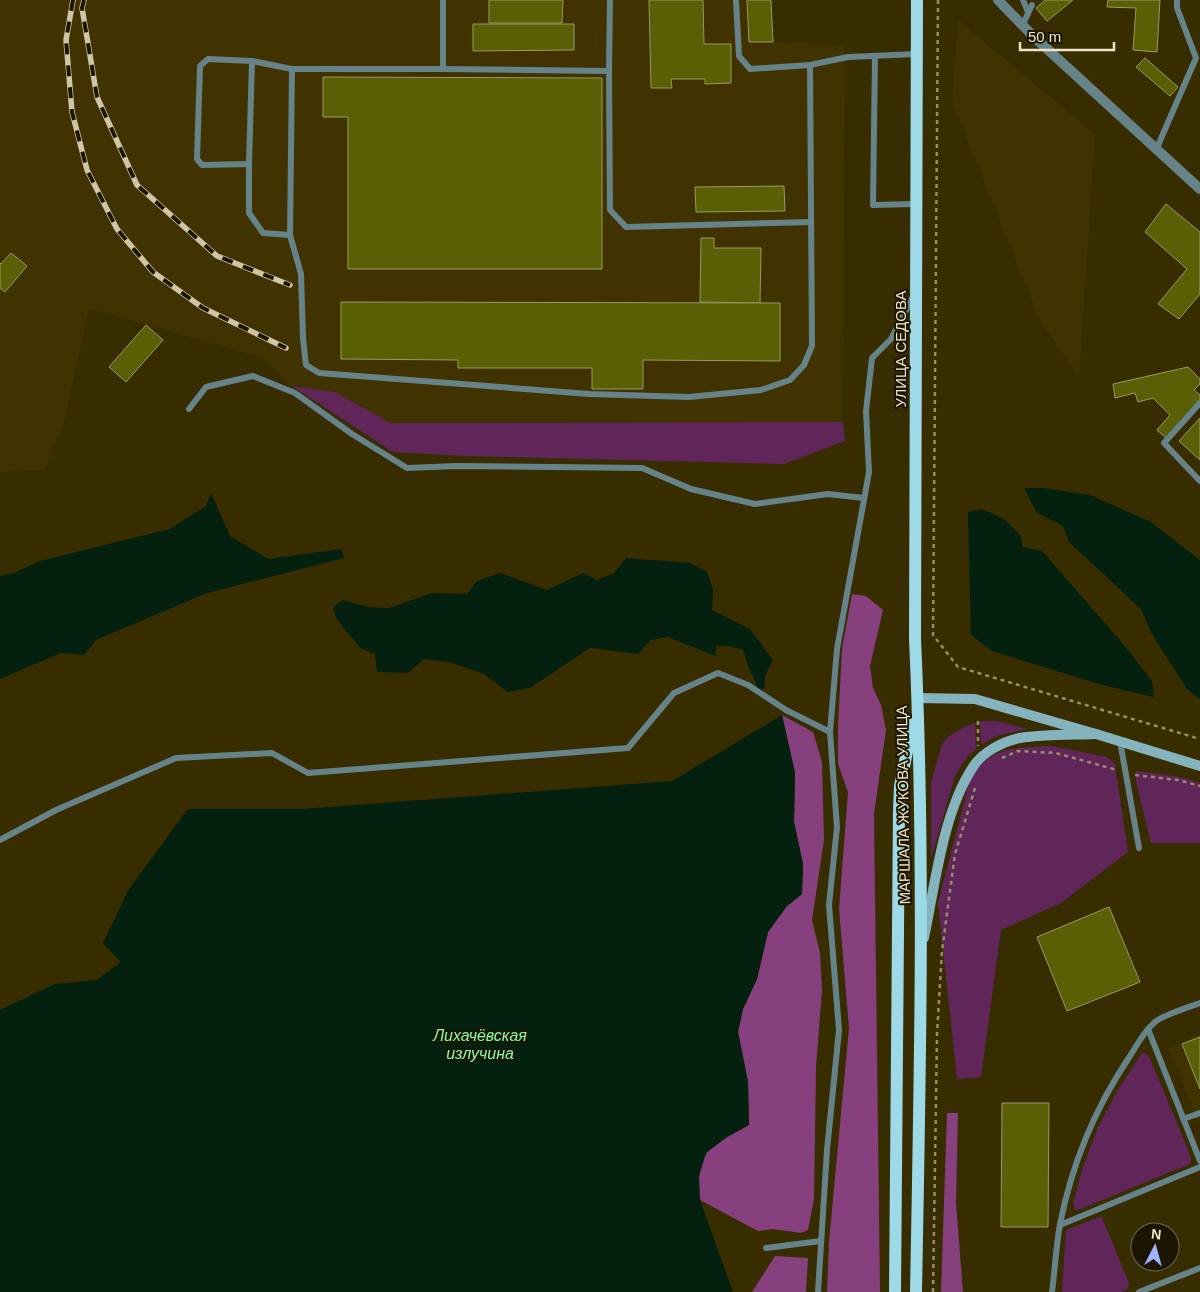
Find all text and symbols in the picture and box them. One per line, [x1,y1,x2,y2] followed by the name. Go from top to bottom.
[1020,20,1114,52] scale bar
[1028,28,1061,45] text: 50 m
[892,290,909,408] street label: УЛИЦА СЕДОВА
[893,705,913,905] street label: МАРШАЛА ЖУКОВА УЛИЦА
[432,1027,527,1062] water label: Лихачёвская излучина
[1130,1222,1180,1272] north arrow
[1150,1226,1162,1243] text: N

